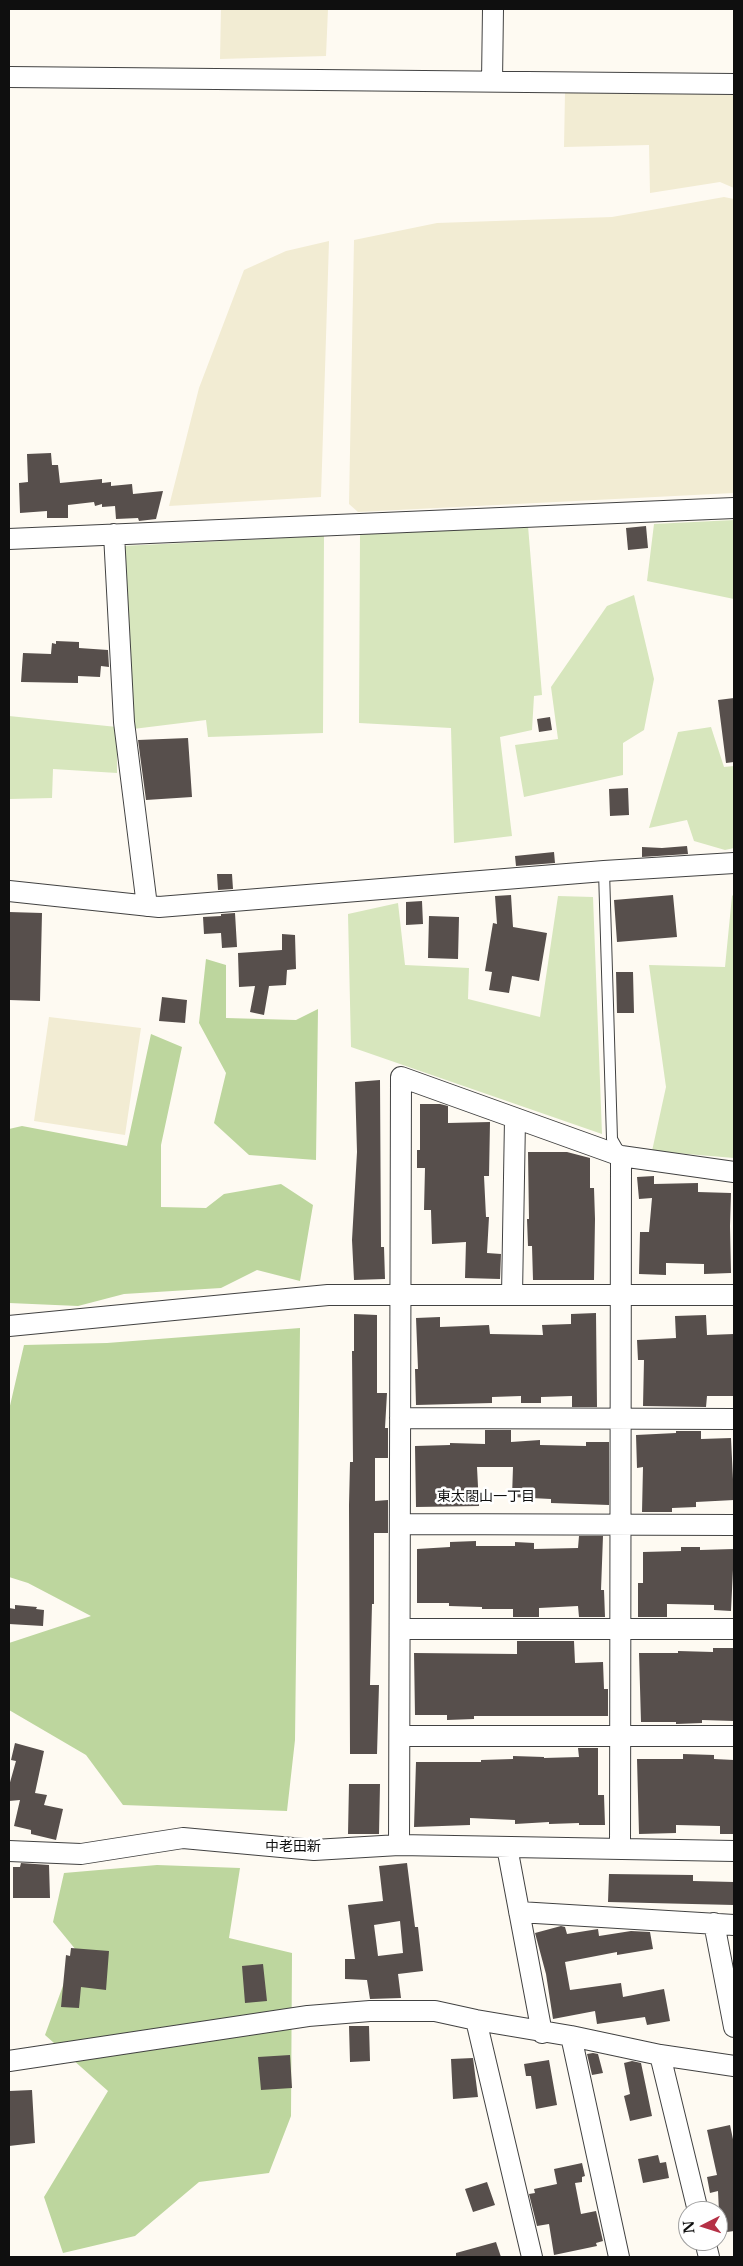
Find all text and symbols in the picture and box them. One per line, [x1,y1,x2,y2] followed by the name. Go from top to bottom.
[437,1489,535,1505] district label: 東太閤山一丁目
[265,1839,321,1855] district label: 中老田新
[678,2201,728,2251] north arrow
[680,2220,699,2235] text: N

